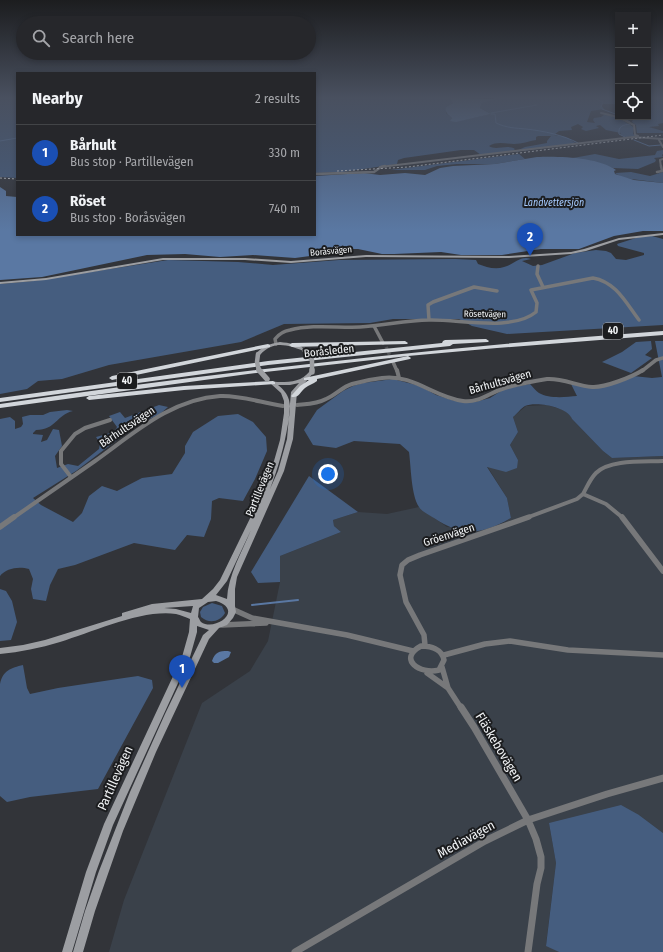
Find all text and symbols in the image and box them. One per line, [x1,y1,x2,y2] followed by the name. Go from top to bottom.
[615,12,651,120] map controls
[615,12,651,48] button: +
[16,16,316,60] search box
[30,27,52,49] icon: search
[62,29,134,47] text: Search here
[615,48,651,84] button: −
[615,84,651,120] button: locate
[32,88,83,109] text: Nearby
[255,91,300,106] text: 2 results
[70,136,116,154] text: Bårhult
[42,145,48,160] text: 1
[268,145,300,160] text: 330 m
[70,154,194,169] text: Bus stop · Partillevägen
[70,192,106,210] text: Röset
[524,197,584,209] water label: Landvettersjön
[42,201,48,216] text: 2
[269,201,300,216] text: 740 m
[70,210,186,225] text: Bus stop · Boråsvägen
[517,223,543,256] pin: 2
[310,244,353,258] street label: Boråsvägen
[464,309,506,319] street label: Rösetvägen
[603,323,623,339] road number: 40
[303,342,355,360] street label: Boråsleden
[467,367,533,397] street label: Bårhultsvägen
[117,373,137,389] road number: 40
[97,404,157,450] street label: Bårhultsvägen
[243,460,277,518] street label: Partillevägen
[318,464,338,484] your location
[422,521,476,549] street label: Gröenvägen
[169,655,195,688] pin: 1
[473,710,525,784] street label: Fläskebovägen
[94,744,136,812] street label: Partillevägen
[435,817,497,861] street label: Mediavägen

